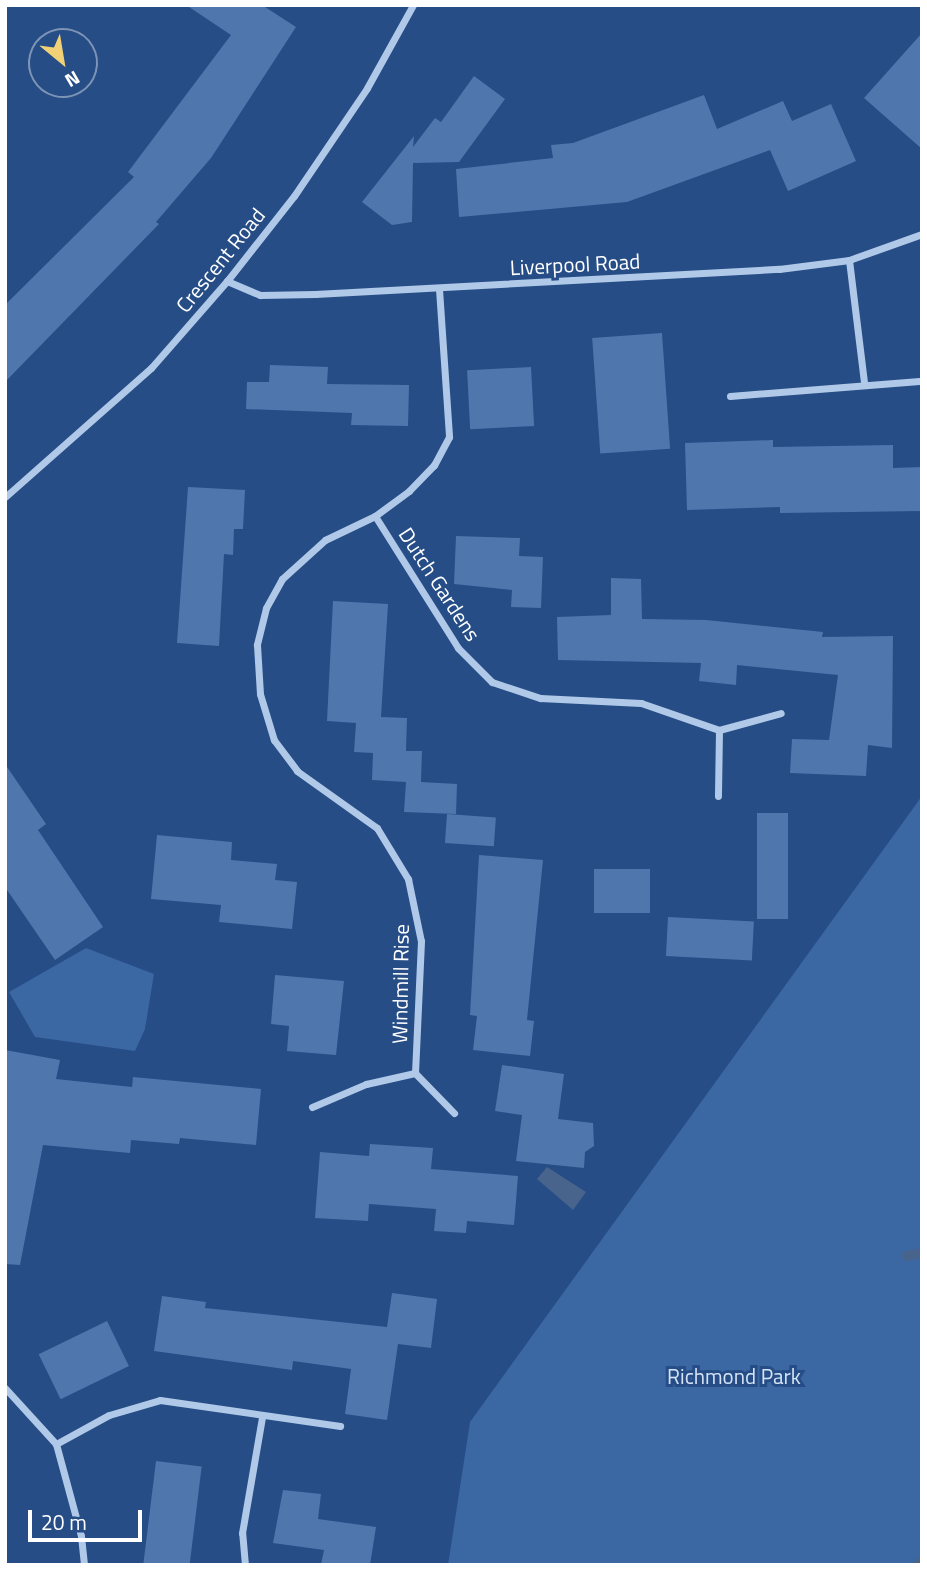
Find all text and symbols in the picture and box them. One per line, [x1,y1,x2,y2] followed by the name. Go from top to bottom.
[28,28,98,98] north arrow
[60,64,86,96] text: N
[170,203,270,317] street label: Crescent Road
[509,248,641,280] street label: Liverpool Road
[394,522,486,646] street label: Dutch Gardens
[386,924,414,1044] street label: Windmill Rise
[667,1363,801,1389] park label: Richmond Park
[32,1496,145,1540] scale bar
[41,1506,87,1538] text: 20 m

